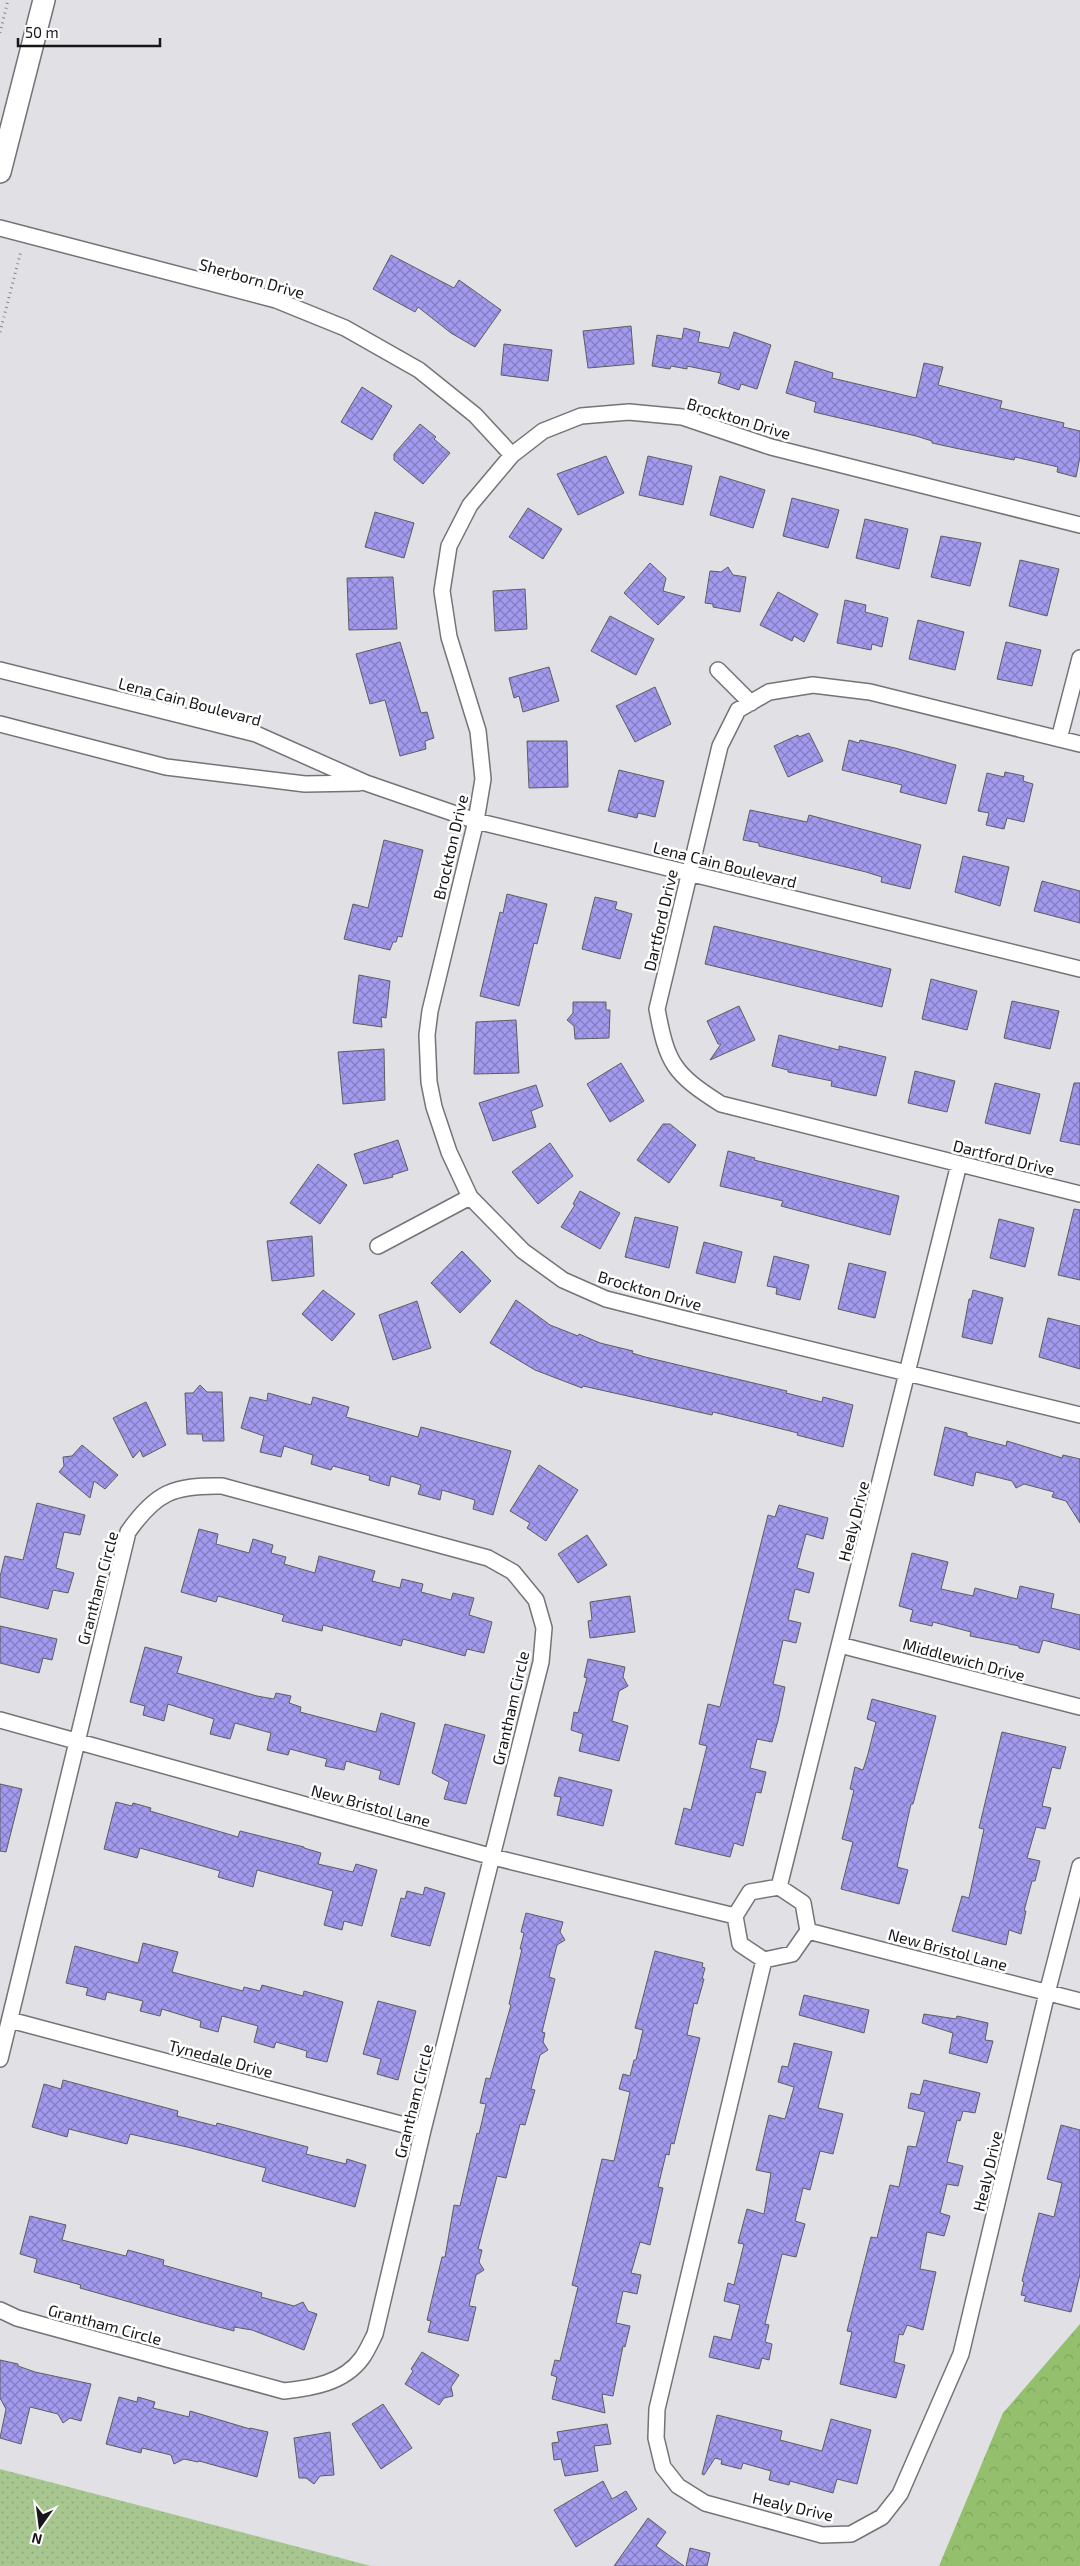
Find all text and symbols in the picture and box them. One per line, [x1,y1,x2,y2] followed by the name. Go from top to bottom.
[18,15,160,47] scale bar
[25,23,59,41] text: 50 m
[197,254,307,302] street label: Sherborn Drive
[685,393,793,443] street label: Brockton Drive
[116,673,264,729] street label: Lena Cain Boulevard
[429,793,471,901] street label: Brockton Drive
[651,837,799,891] street label: Lena Cain Boulevard
[639,867,681,973] street label: Dartford Drive
[951,1135,1057,1179] street label: Dartford Drive
[596,1266,704,1314] street label: Brockton Drive
[834,1479,872,1563] street label: Healy Drive
[73,1529,121,1647] street label: Grantham Circle
[901,1634,1027,1684] street label: Middlewich Drive
[488,1649,532,1767] street label: Grantham Circle
[309,1780,433,1830] street label: New Bristol Lane
[886,1924,1010,1974] street label: New Bristol Lane
[167,2035,275,2081] street label: Tynedale Drive
[390,2042,436,2160] street label: Grantham Circle
[969,2129,1005,2213] street label: Healy Drive
[46,2300,164,2348] street label: Grantham Circle
[751,2488,835,2524] street label: Healy Drive
[15,2501,65,2551] north arrow
[30,2530,44,2549] text: N

